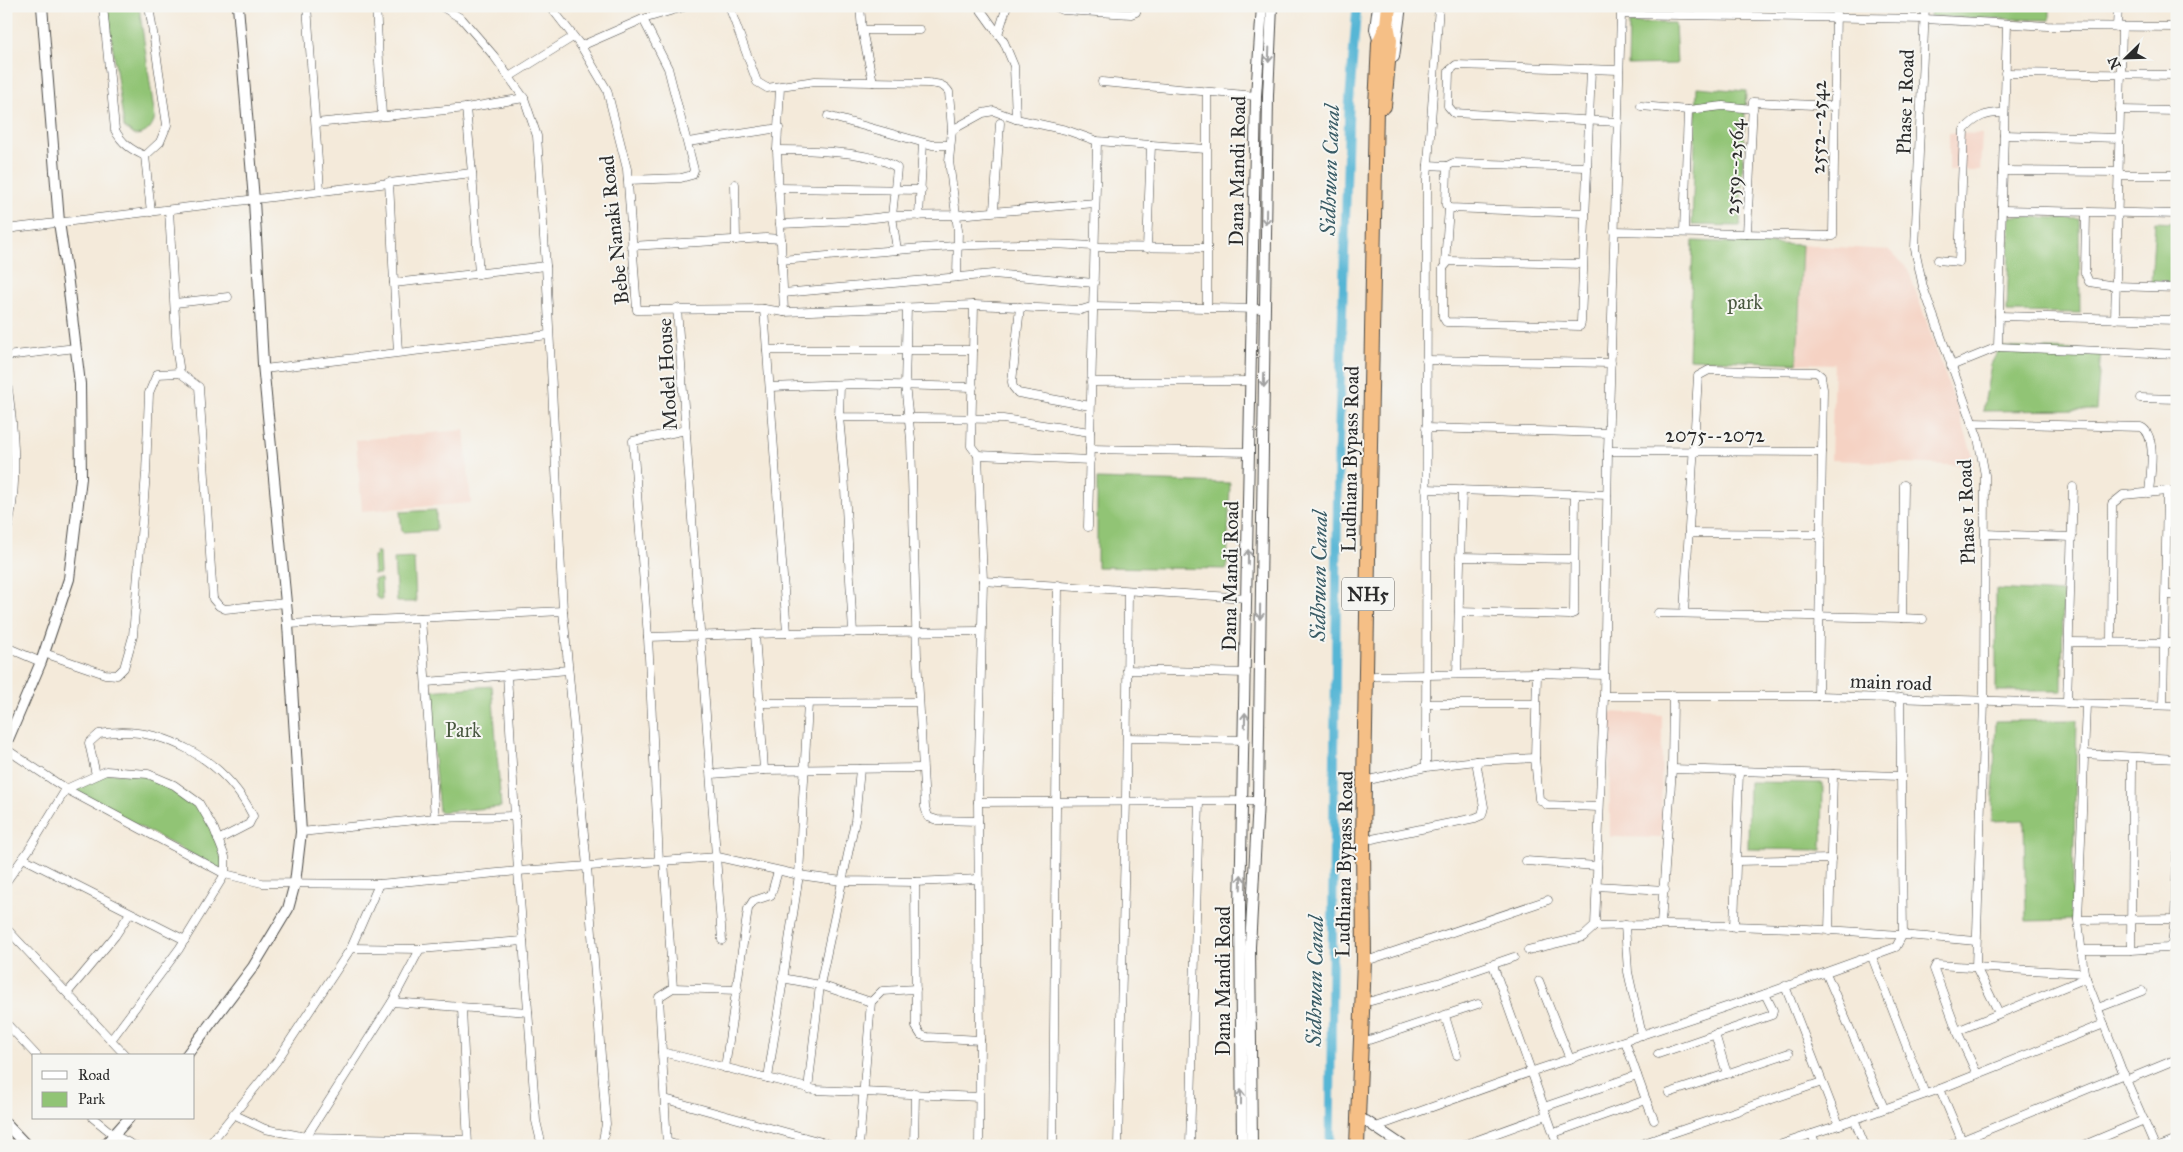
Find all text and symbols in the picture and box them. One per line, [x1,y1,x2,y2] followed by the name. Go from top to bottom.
[2100,32,2150,82] north arrow
[1264,46,1274,63] one-way arrow
[1891,49,1919,155] street label: Phase 1 Road
[2104,54,2125,72] text: N
[1805,80,1831,174] street label: 2552--2542
[1224,96,1250,246] street label: Dana Mandi Road
[1315,102,1345,237] water label: Sidhwan Canal
[1720,118,1749,216] street label: 2559--2564
[594,154,634,306] street label: Bebe Nanaki Road
[1261,209,1270,225] one-way arrow
[1726,290,1763,314] park label: park
[652,317,682,431] street label: Model House
[1336,366,1364,552] street label: Ludhiana Bypass Road
[1259,372,1269,388] one-way arrow
[1665,423,1765,447] street label: 2075--2072
[1952,459,1980,565] street label: Phase 1 Road
[1217,501,1243,651] street label: Dana Mandi Road
[1305,508,1333,643] water label: Sidhwan Canal
[1243,549,1253,566] one-way arrow
[1342,578,1394,610] road number: NH5
[1255,604,1265,620] one-way arrow
[1850,669,1932,695] street label: main road
[1240,712,1250,728] one-way arrow
[445,718,482,742] park label: Park
[1330,771,1358,957] street label: Ludhiana Bypass Road
[1237,874,1246,890] one-way arrow
[1211,906,1235,1056] street label: Dana Mandi Road
[1301,913,1329,1048] water label: Sidhwan Canal
[32,1054,195,1120] legend
[78,1066,110,1084] text: Road
[1236,1089,1246,1106] one-way arrow
[78,1090,105,1108] text: Park

